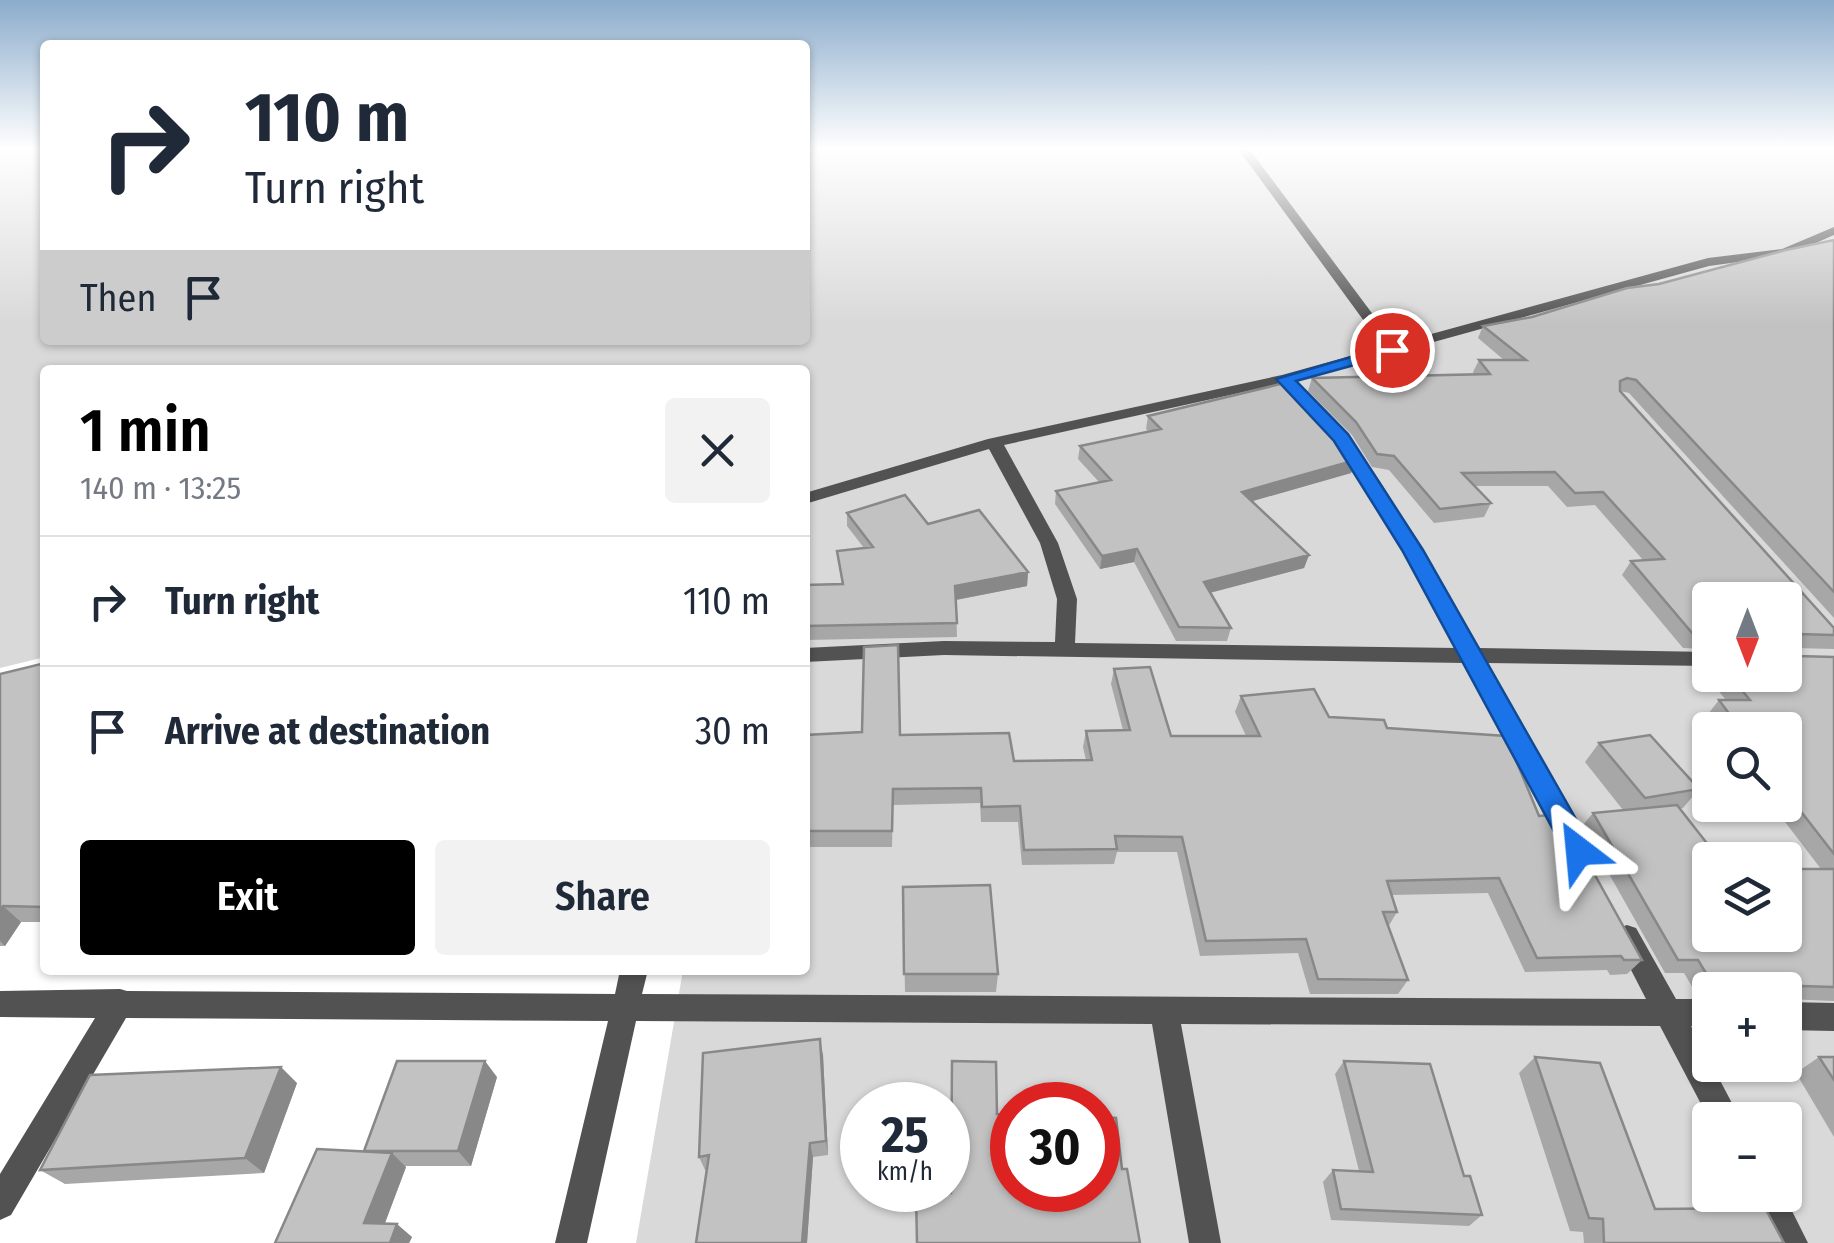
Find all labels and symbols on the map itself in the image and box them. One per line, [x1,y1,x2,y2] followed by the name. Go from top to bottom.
[1350,308,1435,393] pin
[1692,582,1802,692] north arrow
[1527,799,1631,903] position arrow
[990,1082,1120,1212] speed limit sign: 30

